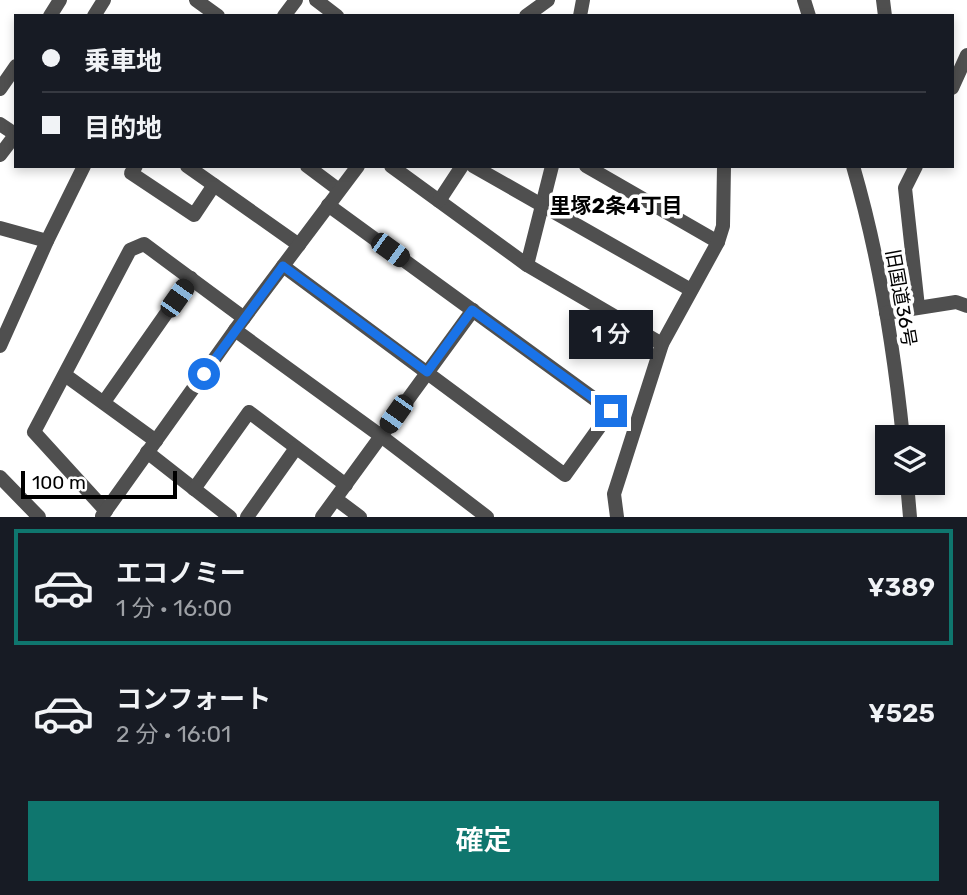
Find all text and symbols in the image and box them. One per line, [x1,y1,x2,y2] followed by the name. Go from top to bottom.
[84,46,162,77] text: 乗車地
[84,113,162,144] text: 目的地
[550,193,683,218] district label: 里塚2条4丁目
[367,229,414,271] car
[881,247,921,349] street label: 旧国道36号
[157,275,198,321] car
[569,310,653,358] callout: 1 分
[591,320,631,348] text: 1 分
[188,358,220,390] route start
[376,391,417,437] car
[595,395,627,427] route end
[875,425,945,495] map controls
[875,425,945,495] button: layers
[21,468,177,500] scale bar
[32,471,86,494] text: 100 m
[32,556,95,619] icon: car
[116,558,246,589] text: エコノミー
[867,572,935,603] text: ¥389
[116,594,232,622] text: 1 分 · 16:00
[32,682,95,745] icon: car
[116,684,271,715] text: コンフォート
[868,698,935,729] text: ¥525
[116,720,231,748] text: 2 分 · 16:01
[28,801,939,881] button: 確定

